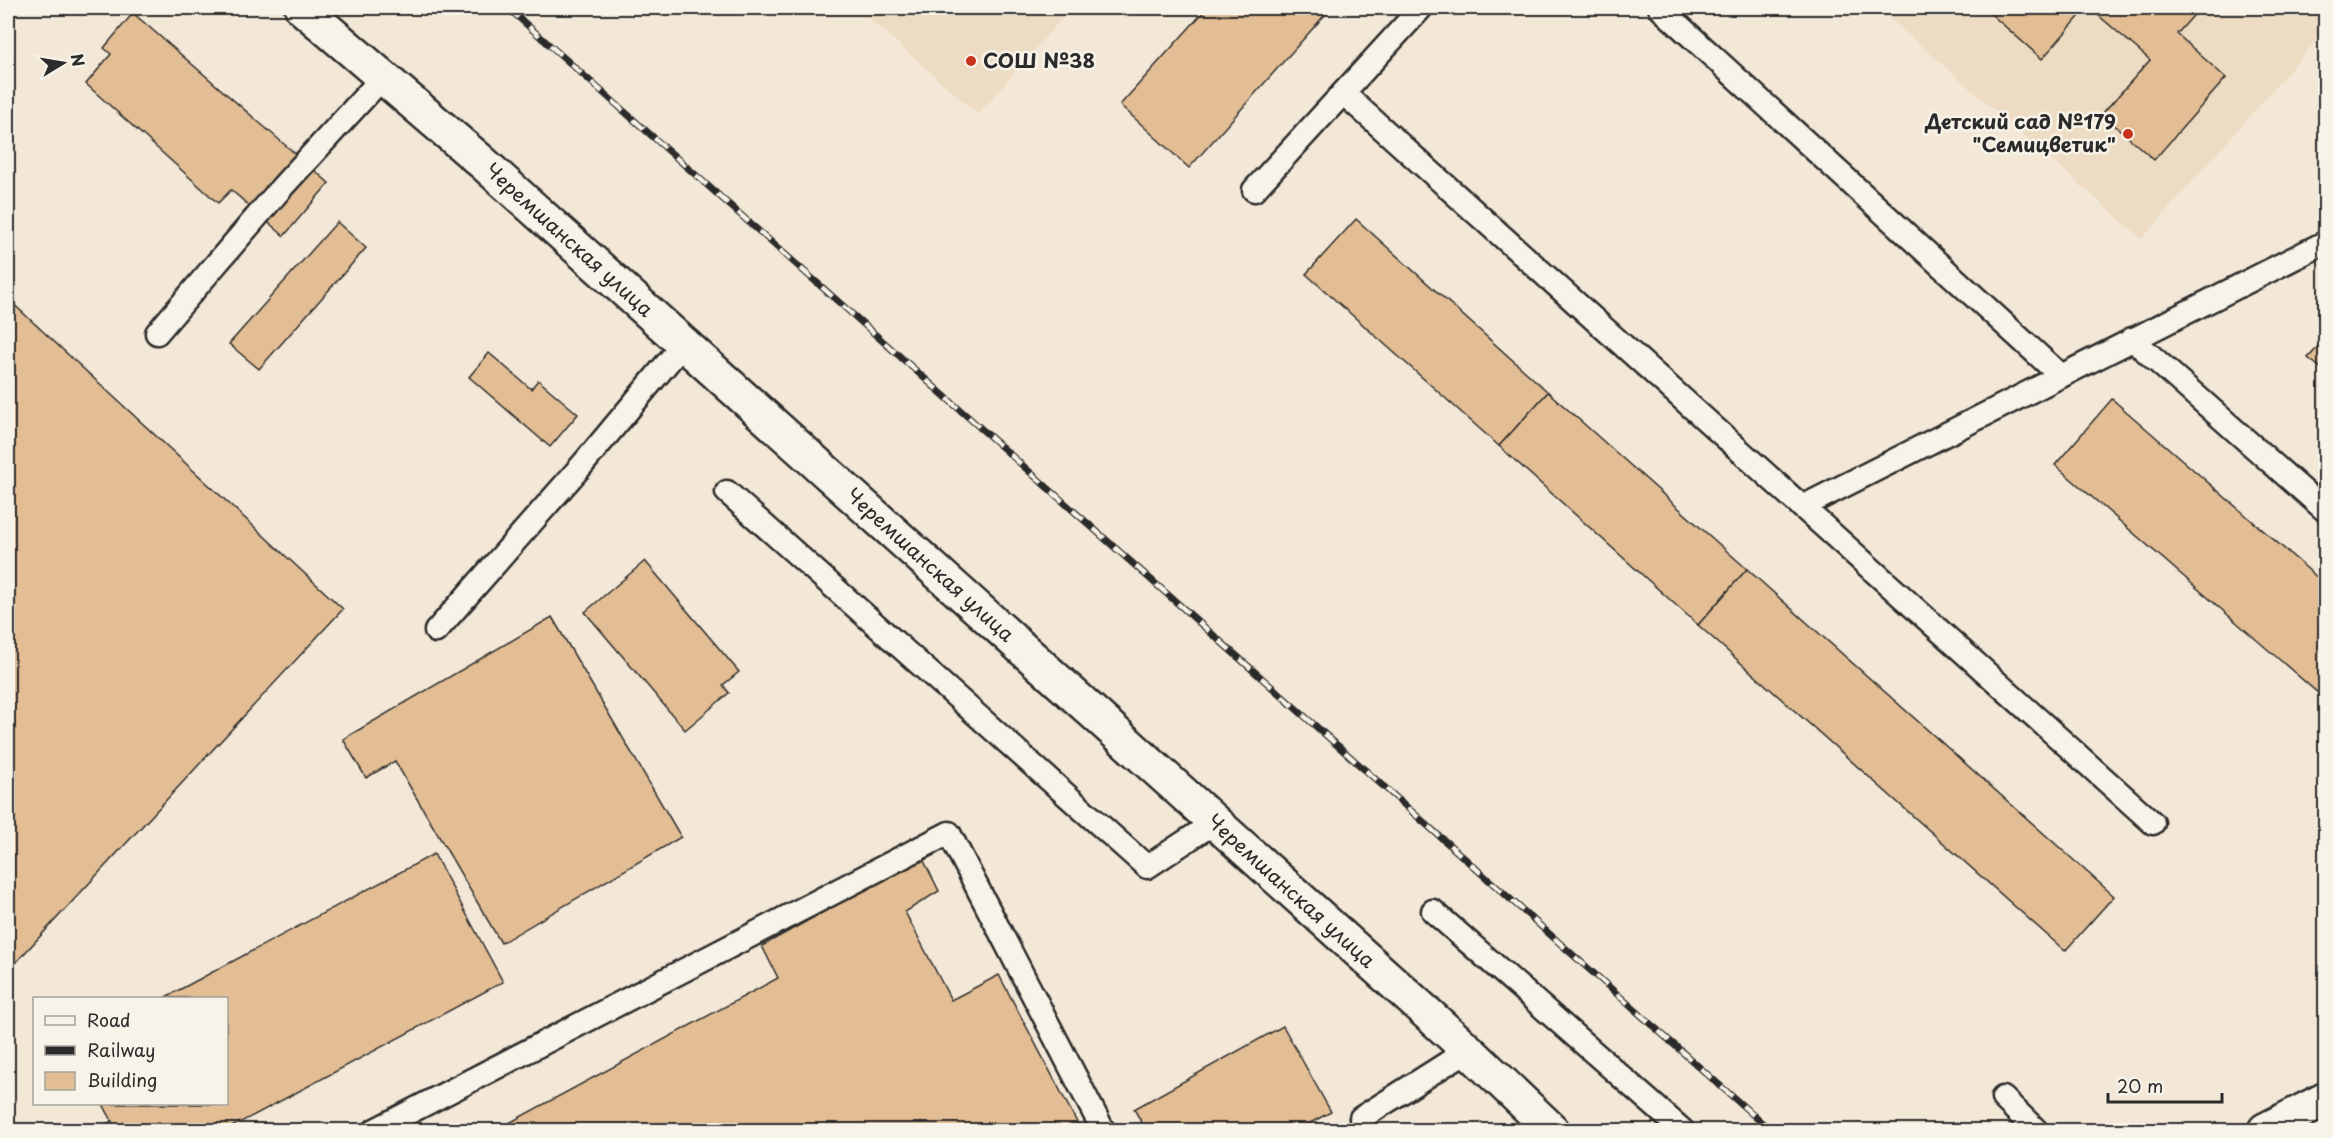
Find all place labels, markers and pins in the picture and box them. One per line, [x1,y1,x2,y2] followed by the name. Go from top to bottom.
[983,45,1095,75] place label: СОШ №38
[964,54,978,68] marker: СОШ №38
[1924,106,2116,159] place label: Детский сад №179 "Семицветик"
[2121,127,2135,141] marker: Детский сад №179 "Семицветик"

